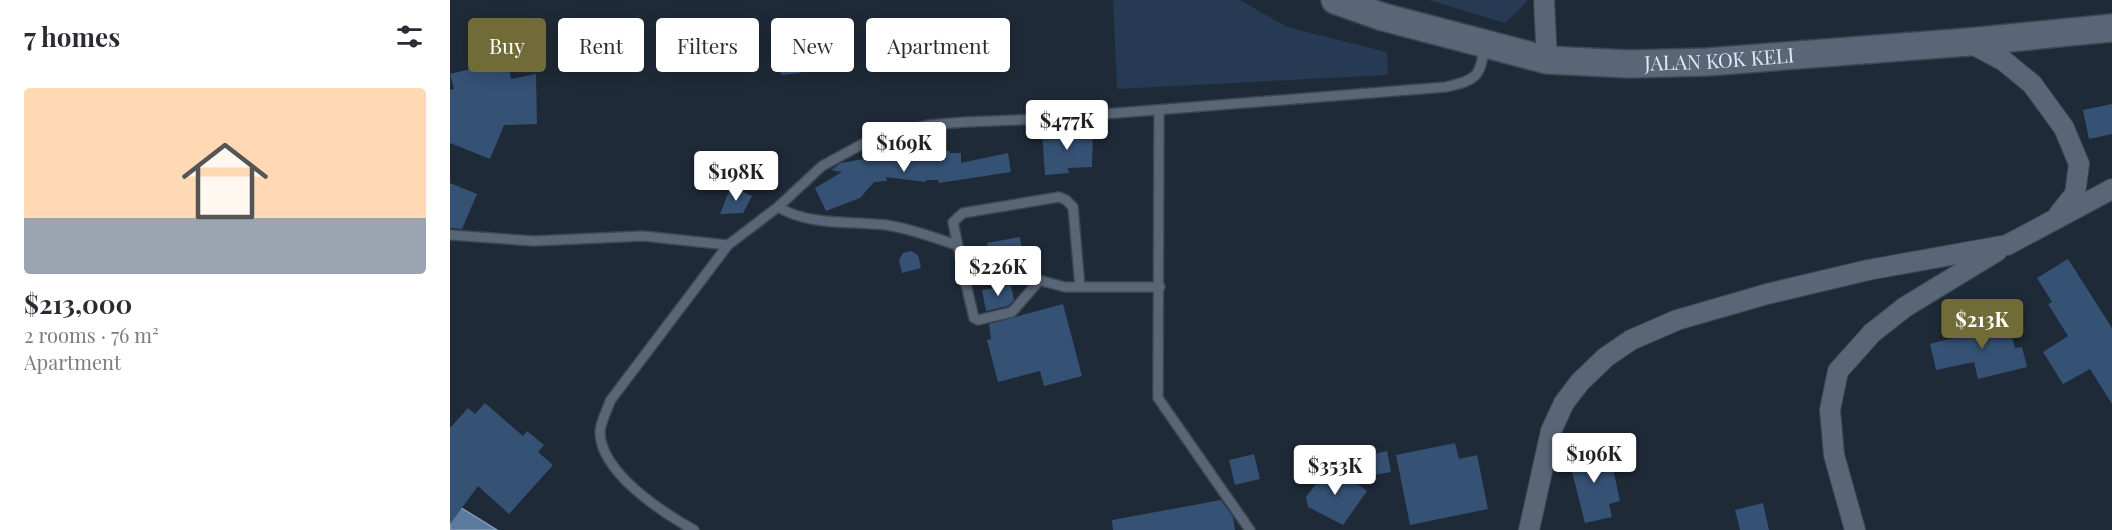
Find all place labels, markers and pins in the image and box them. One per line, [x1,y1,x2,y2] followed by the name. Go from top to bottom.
[1025,100,1109,151] pin: $477K
[862,122,946,173] pin: $169K
[694,151,778,202] pin: $198K
[956,246,1040,297] pin: $226K
[1940,299,2024,350] pin: $213K
[1552,433,1636,484] pin: $196K
[1293,445,1377,496] pin: $353K

